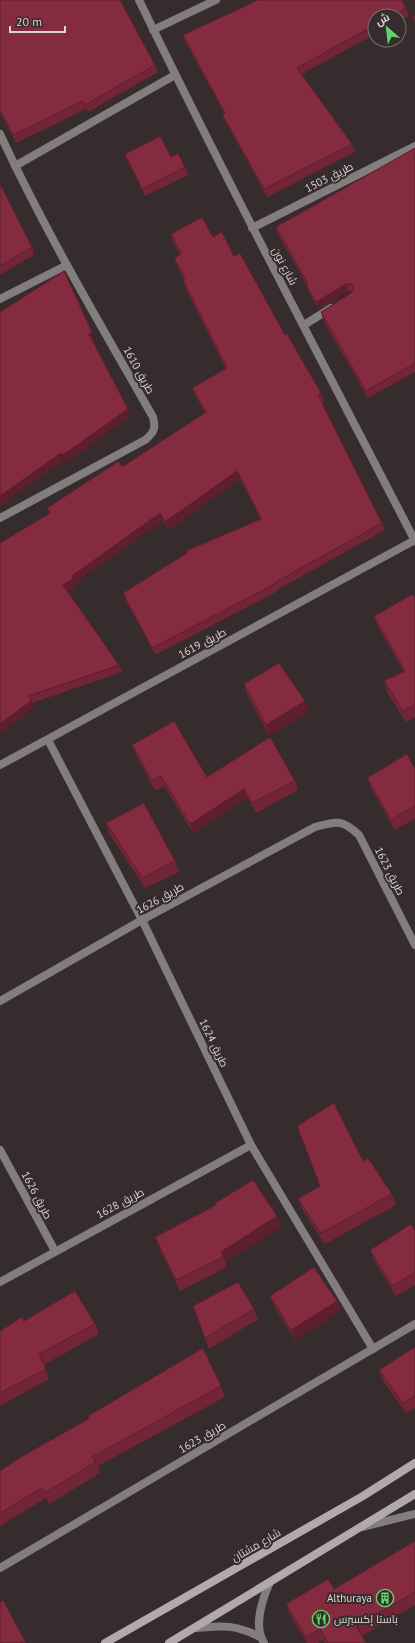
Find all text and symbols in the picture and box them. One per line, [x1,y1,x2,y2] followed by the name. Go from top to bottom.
[10,8,65,34] scale bar
[367,8,407,48] north arrow
[373,10,392,29] text: ش
[16,14,42,29] text: 20 m
[303,159,355,195] street label: طريق 1503
[268,245,301,288] street label: شارع نون
[120,344,158,396] street label: طريق 1610
[176,625,228,661] street label: طريق 1619
[372,845,408,897] street label: طريق 1623
[134,879,186,917] street label: طريق 1626
[196,1017,232,1069] street label: طريق 1624
[19,1169,55,1221] street label: طريق 1626
[94,1185,146,1221] street label: طريق 1628
[176,1418,228,1456] street label: طريق 1623
[229,1525,284,1566] street label: شارع مشتان
[375,1588,395,1608] building icon: Althuraya
[327,1591,372,1605] place label: Althuraya
[311,1609,331,1629] restaurant icon: باستا إكسبرس
[334,1612,398,1626] place label: باستا إكسبرس

